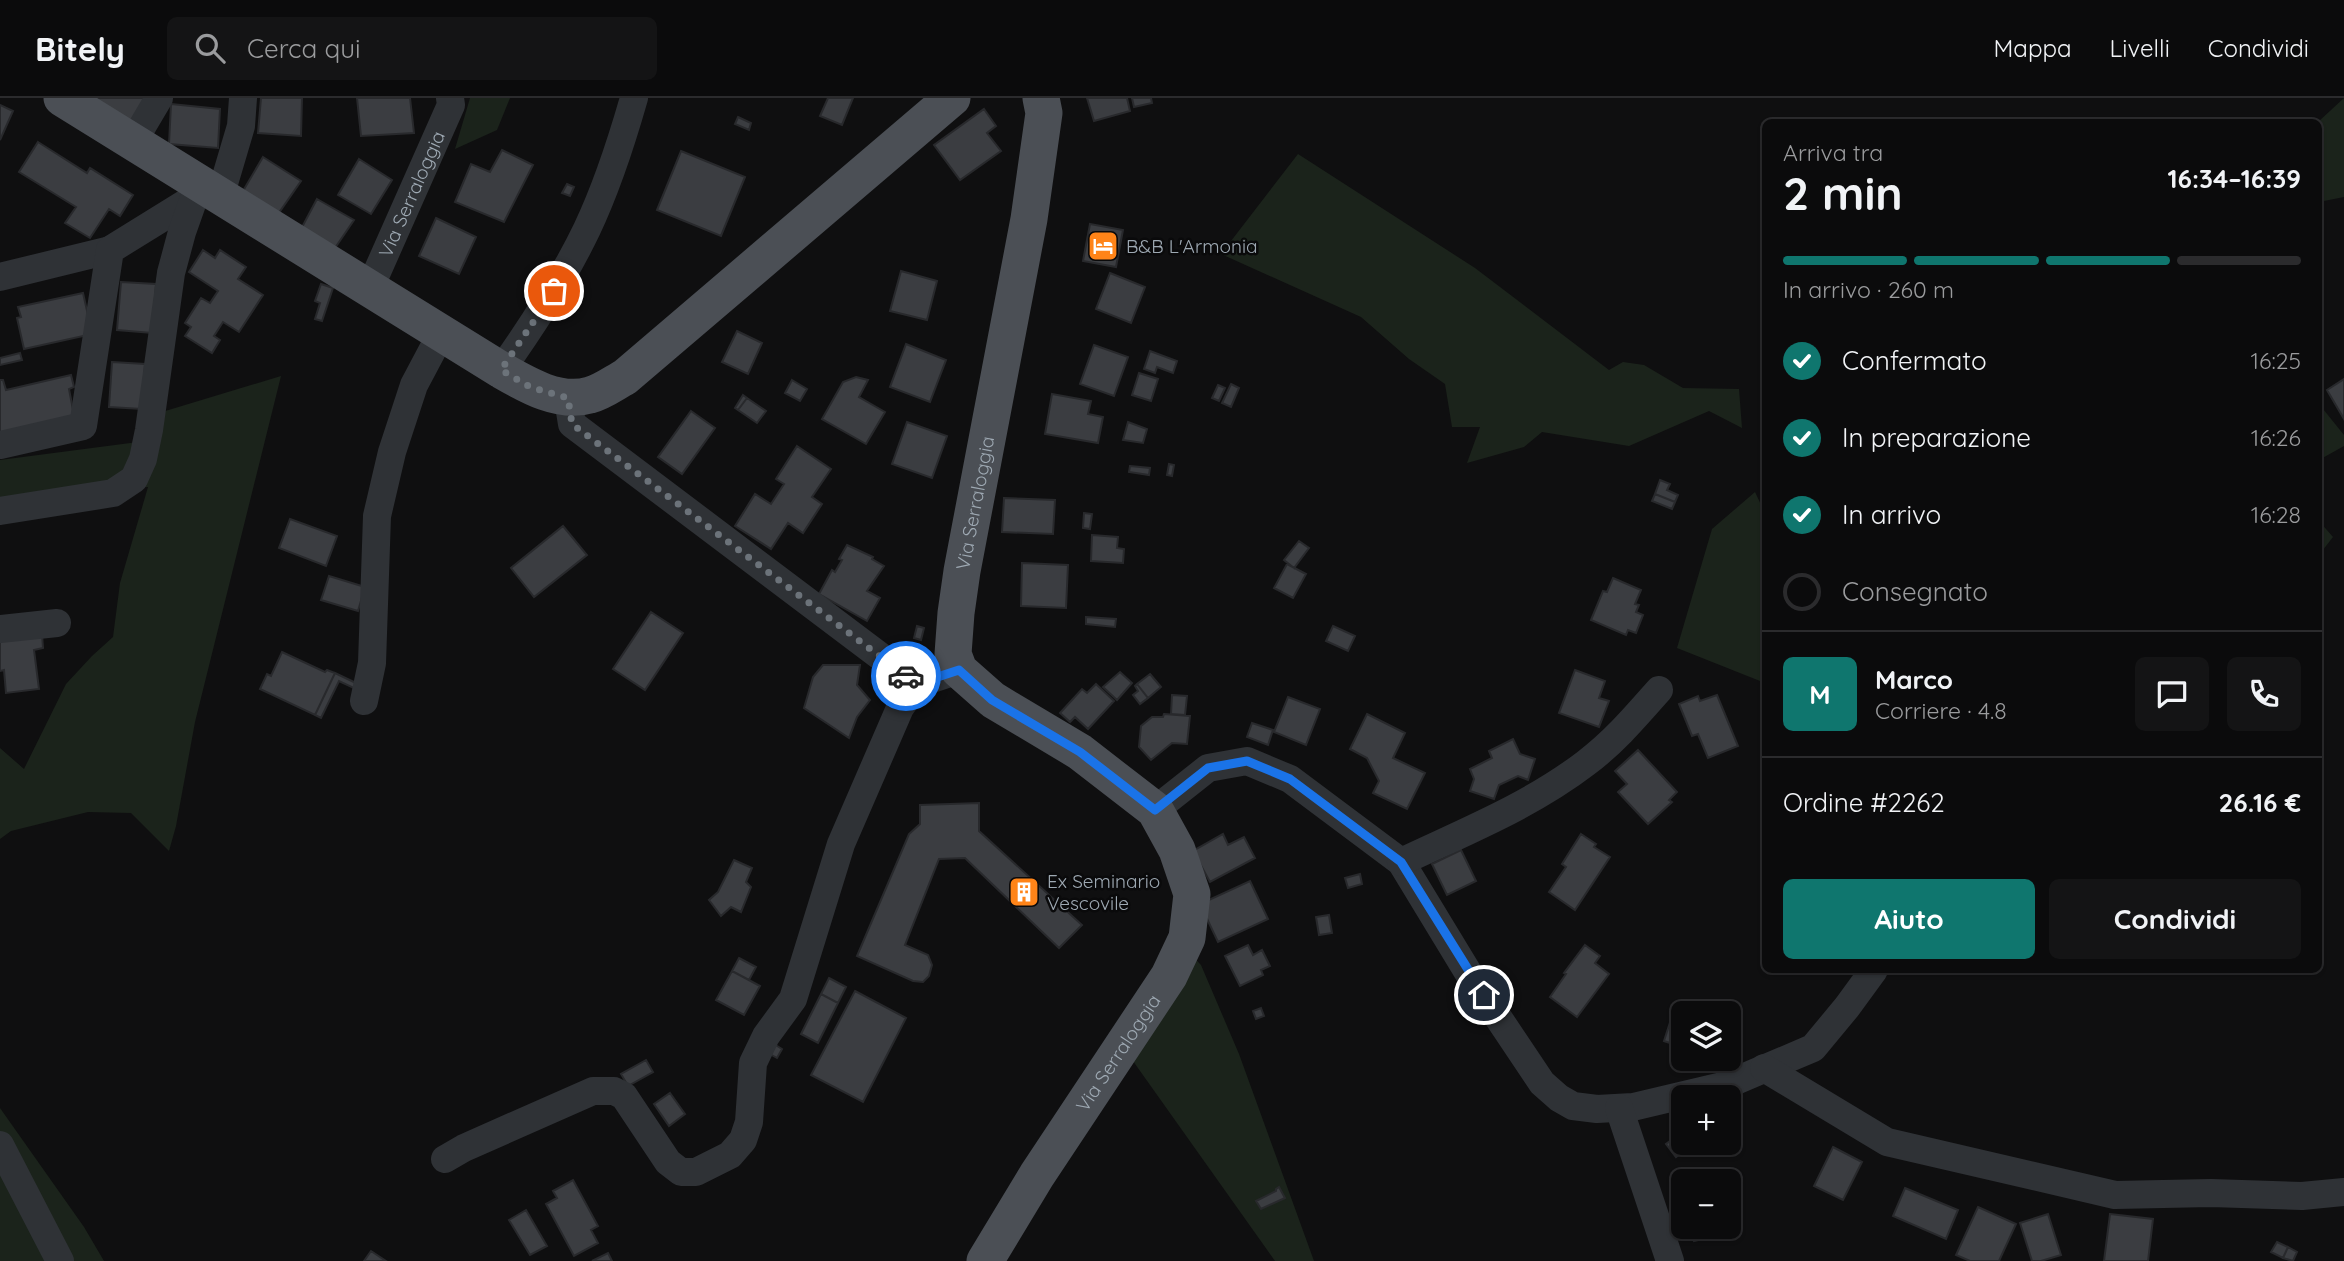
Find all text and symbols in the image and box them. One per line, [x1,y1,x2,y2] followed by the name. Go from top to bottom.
[167,17,657,80] search box
[35,28,125,69] text: Bitely
[191,29,229,67] icon: search
[247,32,361,65] text: Cerca qui
[1994,33,2072,63] text: Mappa
[2110,33,2170,63] text: Livelli
[2208,33,2309,63] text: Condividi
[373,127,450,261] street label: Via Serraloggia
[1783,138,1883,167] text: Arriva tra
[2167,162,2301,195] text: 16:34–16:39
[1783,164,1903,222] text: 2 min
[1086,229,1120,263] hotel icon: B&B L'Armonia
[1126,234,1258,258] place label: B&B L'Armonia
[524,261,584,321] pin
[535,272,573,310] icon: bag
[1783,275,1954,304] text: In arrivo · 260 m
[1783,342,1821,380] icon: check
[1842,344,1987,377] text: Confermato
[2251,346,2301,375] text: 16:25
[1783,419,1821,457] icon: check
[1842,421,2031,454] text: In preparazione
[2251,423,2301,452] text: 16:26
[950,434,999,572] street label: Via Serraloggia
[1783,496,1821,534] icon: check
[1842,498,1941,531] text: In arrivo
[2251,500,2301,529] text: 16:28
[1842,575,1988,608] text: Consegnato
[871,641,941,711] courier
[887,657,925,695] icon: car
[2135,657,2209,731] button: chat
[2227,657,2301,731] button: phone
[1875,663,1953,696] text: Marco
[1809,678,1831,711] text: M
[1875,696,2007,725] text: Corriere · 4.8
[1783,786,1945,819] text: Ordine #2262
[2219,786,2301,819] text: 26.16 €
[1047,869,1160,915] place label: Ex Seminario Vescovile
[1007,875,1041,909] building icon: Ex Seminario Vescovile
[1783,879,2035,959] button: Aiuto
[2049,879,2301,959] button: Condividi
[1454,965,1514,1025] pin
[1465,976,1503,1014] icon: home
[1070,990,1166,1116] street label: Via Serraloggia
[1671,1001,1741,1239] map controls
[1671,1001,1741,1071] button: layers
[1671,1085,1741,1155] button: +
[1671,1169,1741,1239] button: −

